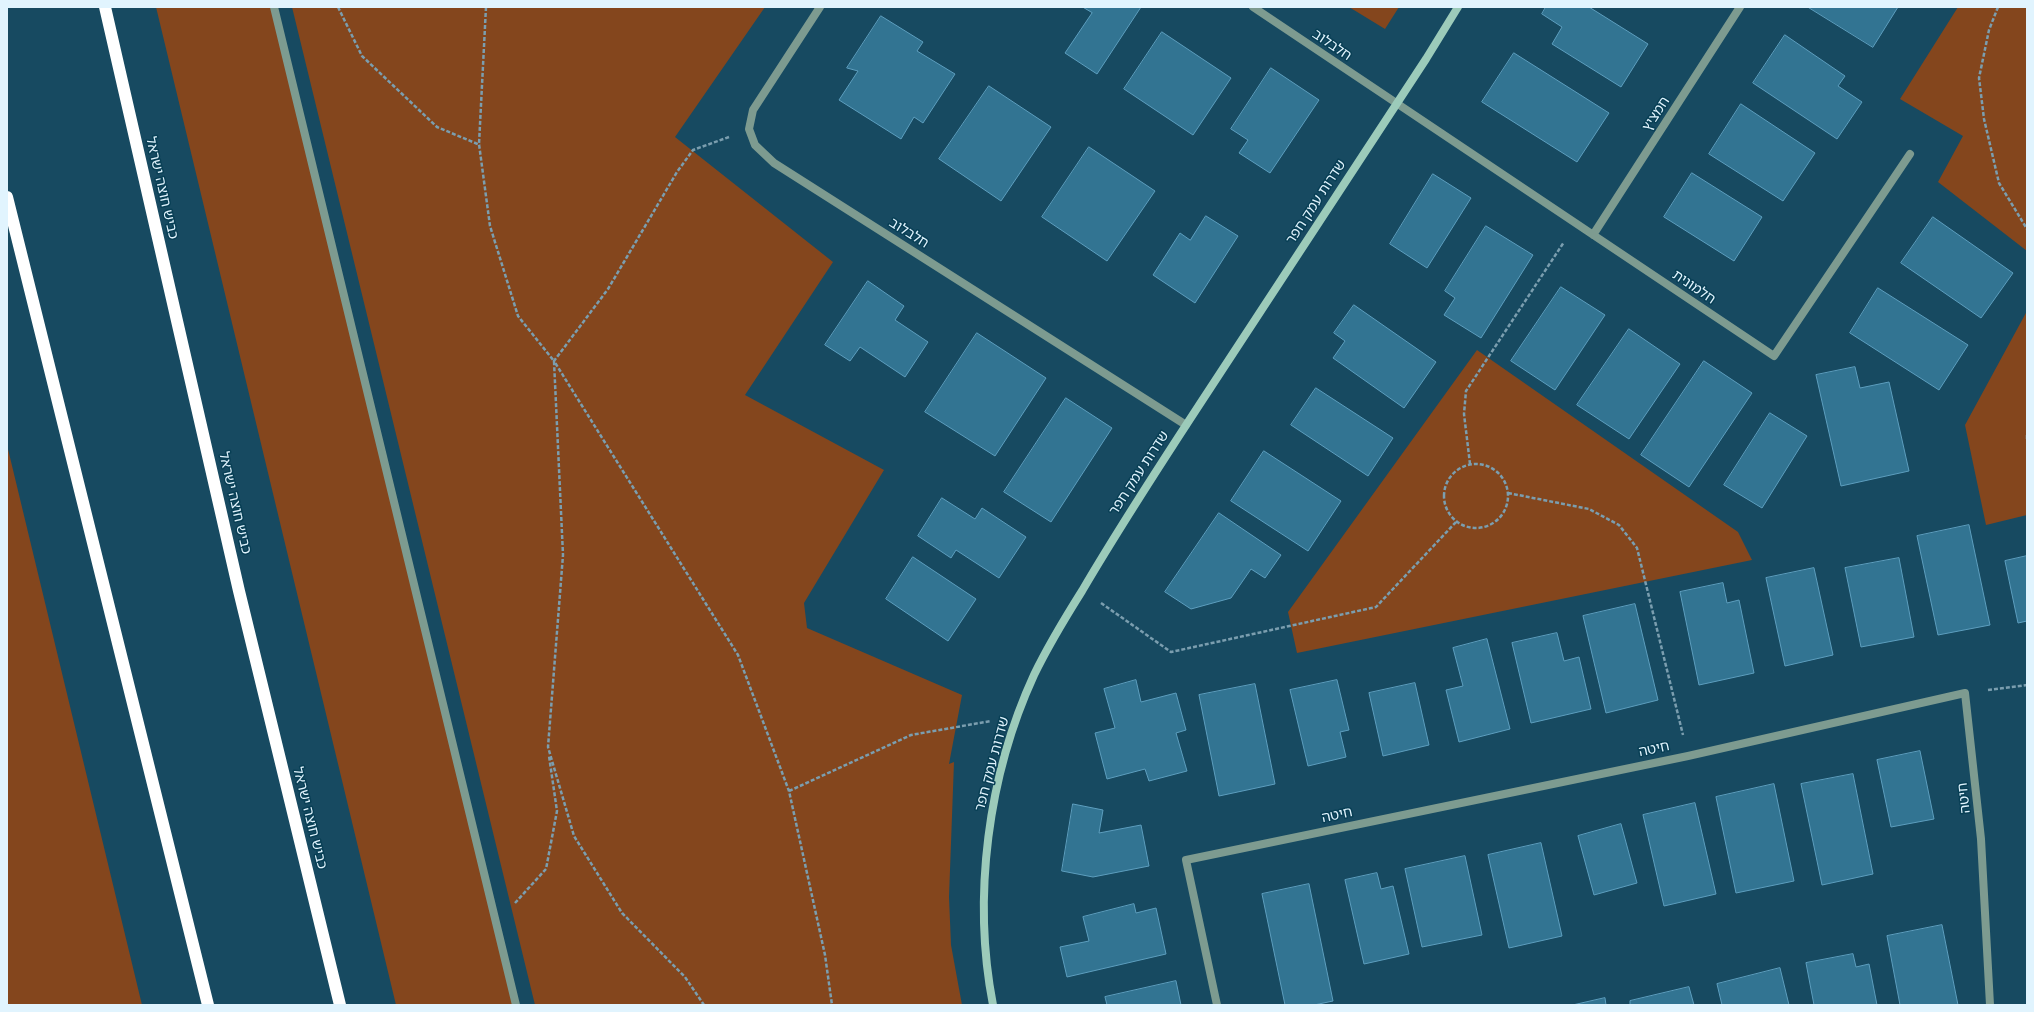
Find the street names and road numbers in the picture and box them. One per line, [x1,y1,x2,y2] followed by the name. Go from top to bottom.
[1309,26,1355,64] street label: חלבלוב
[1639,94,1673,134] street label: חמציץ
[142,135,182,241] street label: כביש חוצה ישראל
[1283,157,1349,247] street label: שדרות עמק חפר
[886,214,932,252] street label: חלבלוב
[1669,266,1719,308] street label: חלמונית
[1106,428,1172,518] street label: שדרות עמק חפר
[215,450,255,556] street label: כביש חוצה ישראל
[971,715,1013,813] street label: שדרות עמק חפר
[1637,738,1671,760] street label: חיטה
[289,765,331,871] street label: כביש חוצה ישראל
[1954,782,1974,814] street label: חיטה
[1320,804,1354,826] street label: חיטה

